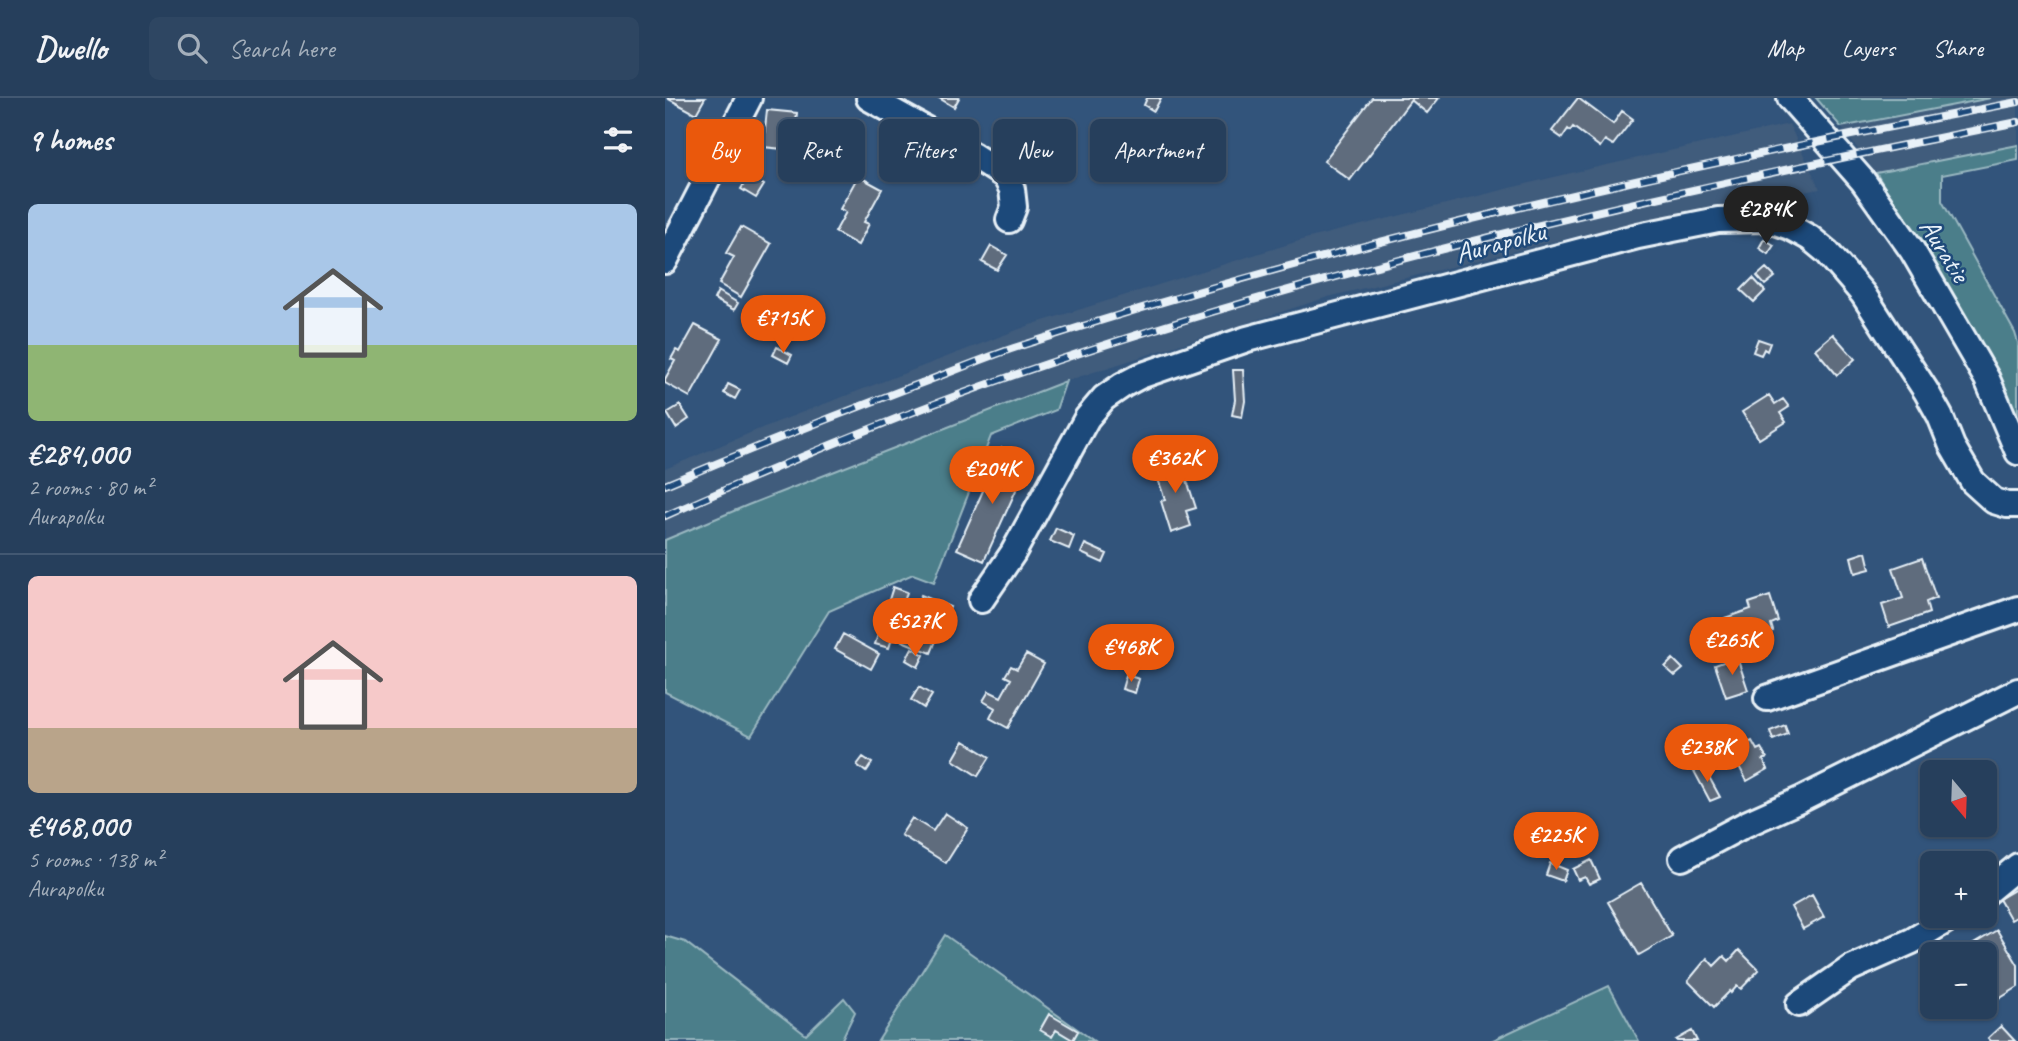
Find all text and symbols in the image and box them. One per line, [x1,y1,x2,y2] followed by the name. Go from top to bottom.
[149,17,639,80] search box
[35,27,107,69] text: Dwello
[173,29,211,67] icon: search
[229,32,335,65] text: Search here
[1767,33,1804,63] text: Map
[1842,33,1895,63] text: Layers
[1933,33,1983,63] text: Share
[686,119,764,182] chip: Buy
[778,119,865,182] chip: Rent
[879,119,979,182] chip: Filters
[993,119,1076,182] chip: New
[1090,119,1226,182] chip: Apartment
[28,121,112,159] text: 9 homes
[599,121,637,159] icon: filters
[1717,186,1815,246] pin: €284K
[1739,194,1793,223] text: €284K
[1912,211,1979,290] street label: Auratie
[1451,213,1550,271] street label: Aurapolku
[270,250,396,376] icon: home
[734,296,832,355] pin: €715K
[757,303,809,332] text: €715K
[28,435,128,473] text: €284,000
[1126,436,1224,495] pin: €362K
[1148,443,1202,472] text: €362K
[943,446,1041,506] pin: €204K
[965,454,1019,483] text: €204K
[28,473,152,502] text: 2 rooms · 80 m²
[28,502,103,531] text: Aurapolku
[866,598,964,658] pin: €527K
[889,606,941,635] text: €527K
[1683,618,1781,677] pin: €265K
[270,622,396,748] icon: home
[1082,624,1180,684] pin: €468K
[1705,625,1759,654] text: €265K
[1104,632,1158,661] text: €468K
[1658,724,1756,784] pin: €238K
[1680,732,1734,761] text: €238K
[1920,760,1997,836] north arrow
[1920,760,1997,1019] map controls
[28,807,129,845] text: €468,000
[1507,812,1605,872] pin: €225K
[1530,820,1582,849] text: €225K
[28,845,163,874] text: 5 rooms · 138 m²
[1920,851,1997,928] button: +
[28,874,103,903] text: Aurapolku
[1920,942,1997,1019] button: −

